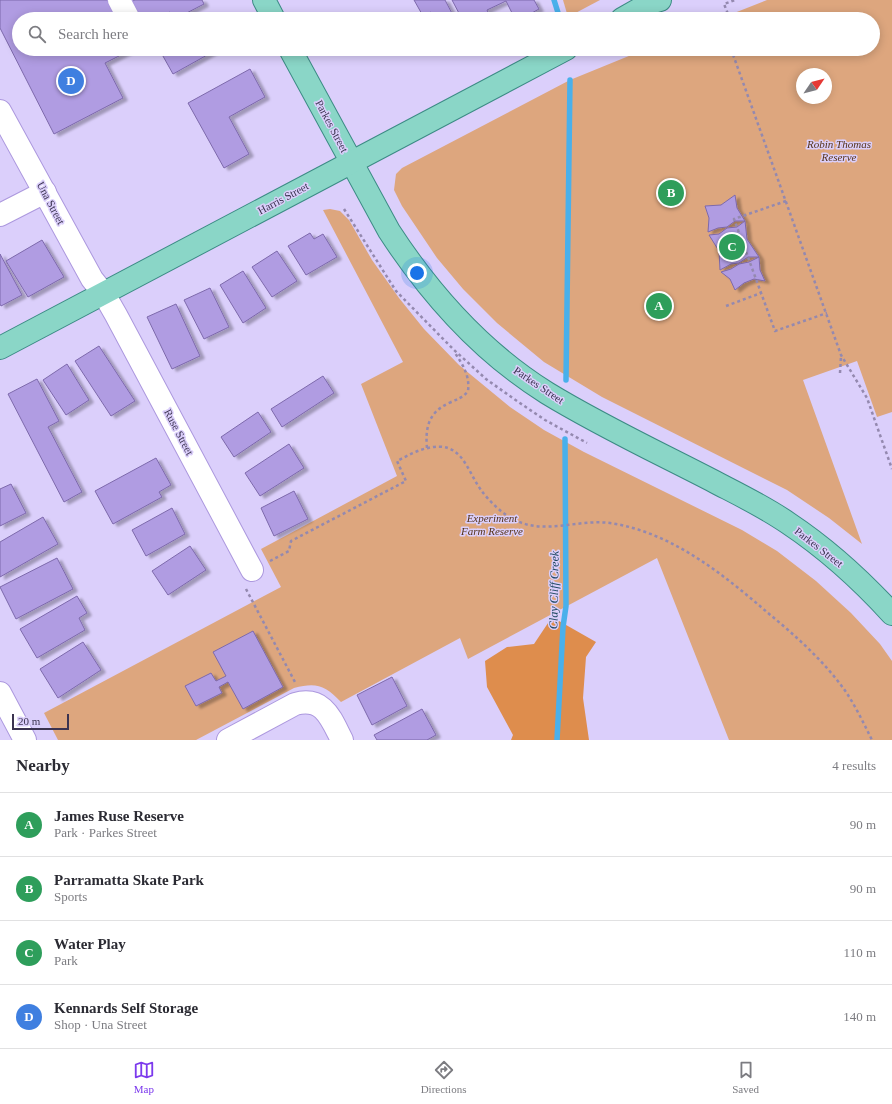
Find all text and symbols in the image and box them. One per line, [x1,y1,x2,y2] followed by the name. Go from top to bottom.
[12,12,880,56] search box
[26,23,48,45] icon: search
[58,26,128,42] text: Search here
[58,66,84,96] pin: D
[796,68,832,104] north arrow
[313,98,351,154] street label: Parkes Street
[806,138,871,163] park label: Robin Thomas Reserve
[658,178,684,208] pin: B
[35,180,67,226] street label: Una Street
[256,180,310,216] street label: Harris Street
[719,232,745,262] pin: C
[407,263,427,283] your location
[646,291,672,321] pin: A
[512,364,566,406] street label: Parkes Street
[162,407,196,457] street label: Ruse Street
[460,512,523,537] park label: Experiment Farm Reserve
[793,524,845,570] street label: Parkes Street
[546,550,562,629] water label: Clay Cliff Creek
[12,712,69,731] scale bar
[18,715,40,727] text: 20 m
[16,756,70,775] text: Nearby
[832,758,876,773] text: 4 results
[54,808,184,824] text: James Ruse Reserve
[24,817,34,832] text: A
[850,817,876,832] text: 90 m
[54,825,157,840] text: Park · Parkes Street
[54,872,204,888] text: Parramatta Skate Park
[25,881,33,896] text: B
[850,881,876,896] text: 90 m
[54,889,87,904] text: Sports
[54,936,126,952] text: Water Play
[24,945,34,960] text: C
[844,945,876,960] text: 110 m
[54,953,78,968] text: Park
[54,1000,198,1016] text: Kennards Self Storage
[24,1009,34,1024] text: D
[843,1009,876,1024] text: 140 m
[54,1017,147,1032] text: Shop · Una Street
[133,1059,155,1095] tab: Map
[421,1059,466,1095] tab: Directions
[732,1059,759,1095] tab: Saved

